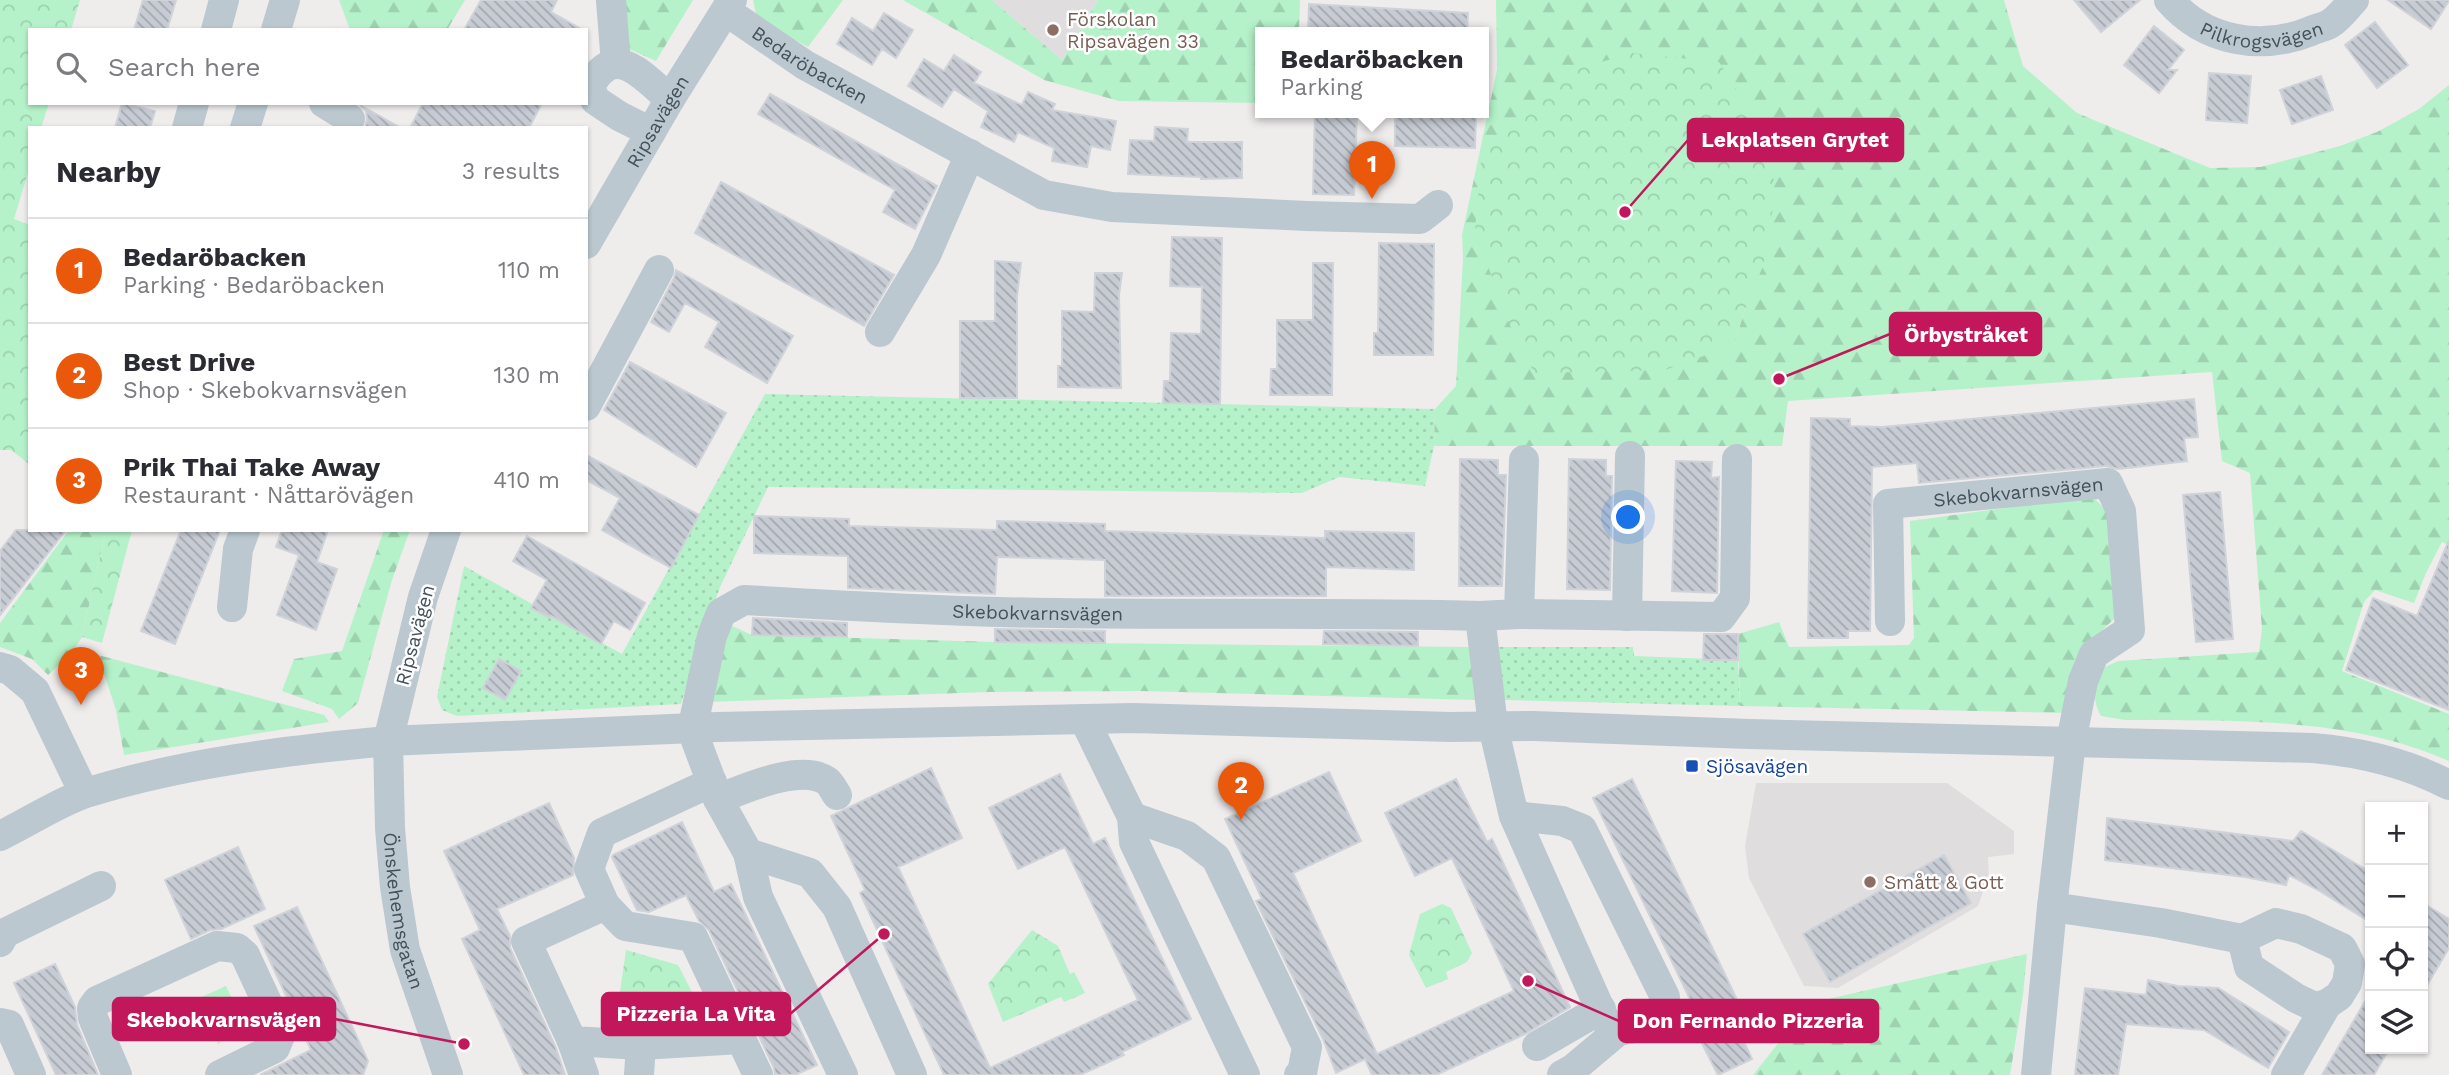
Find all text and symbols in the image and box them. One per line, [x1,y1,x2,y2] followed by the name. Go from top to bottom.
[1067,8,1199,53] place label: Förskolan Ripsavägen 33
[2197,16,2326,53] street label: Pilkrogsvägen
[748,21,872,109] street label: Bedaröbacken
[1045,22,1061,38] marker: Förskolan Ripsavägen 33
[1255,27,1489,118] popup
[28,28,588,105] search box
[1280,44,1464,74] text: Bedaröbacken
[52,48,90,86] icon: search
[108,52,260,82] text: Search here
[621,71,694,172] street label: Ripsavägen
[1280,74,1362,101] text: Parking
[1688,119,1903,161] callout: Lekplatsen Grytet
[1701,127,1889,152] text: Lekplatsen Grytet
[1349,141,1395,199] pin: 1
[56,154,161,189] text: Nearby
[462,158,560,185] text: 3 results
[123,242,306,272] text: Bedaröbacken
[74,257,84,284] text: 1
[498,257,560,284] text: 110 m
[123,272,385,299] text: Parking · Bedaröbacken
[1890,313,2041,355] callout: Örbystråket
[1904,322,2028,347] text: Örbystråket
[123,347,255,377] text: Best Drive
[72,362,86,389] text: 2
[494,362,560,389] text: 130 m
[123,377,408,404] text: Shop · Skebokvarnsvägen
[123,452,380,482] text: Prik Thai Take Away
[72,467,86,494] text: 3
[493,467,560,494] text: 410 m
[1932,472,2104,511] street label: Skebokvarnsvägen
[123,482,414,509] text: Restaurant · Nåttarövägen
[1611,500,1645,534] your location
[391,582,439,688] street label: Ripsavägen
[952,599,1123,625] street label: Skebokvarnsvägen
[58,647,104,705] pin: 3
[1706,755,1808,778] place label: Sjösavägen
[1684,758,1700,774] marker: Sjösavägen
[1218,762,1264,820] pin: 2
[2365,802,2428,1054] map controls
[2365,802,2428,865] button: +
[379,831,429,992] street label: Önskehemsgatan
[2365,865,2428,928] button: −
[1884,871,2004,894] place label: Smått & Gott
[1862,874,1878,890] marker: Smått & Gott
[2365,928,2428,991] button: locate
[2365,991,2428,1054] button: layers
[602,993,790,1035] callout: Pizzeria La Vita
[113,998,335,1040] callout: Skebokvarnsvägen
[1619,1000,1878,1042] callout: Don Fernando Pizzeria
[617,1001,776,1026] text: Pizzeria La Vita
[127,1007,321,1032] text: Skebokvarnsvägen
[1633,1008,1864,1033] text: Don Fernando Pizzeria

